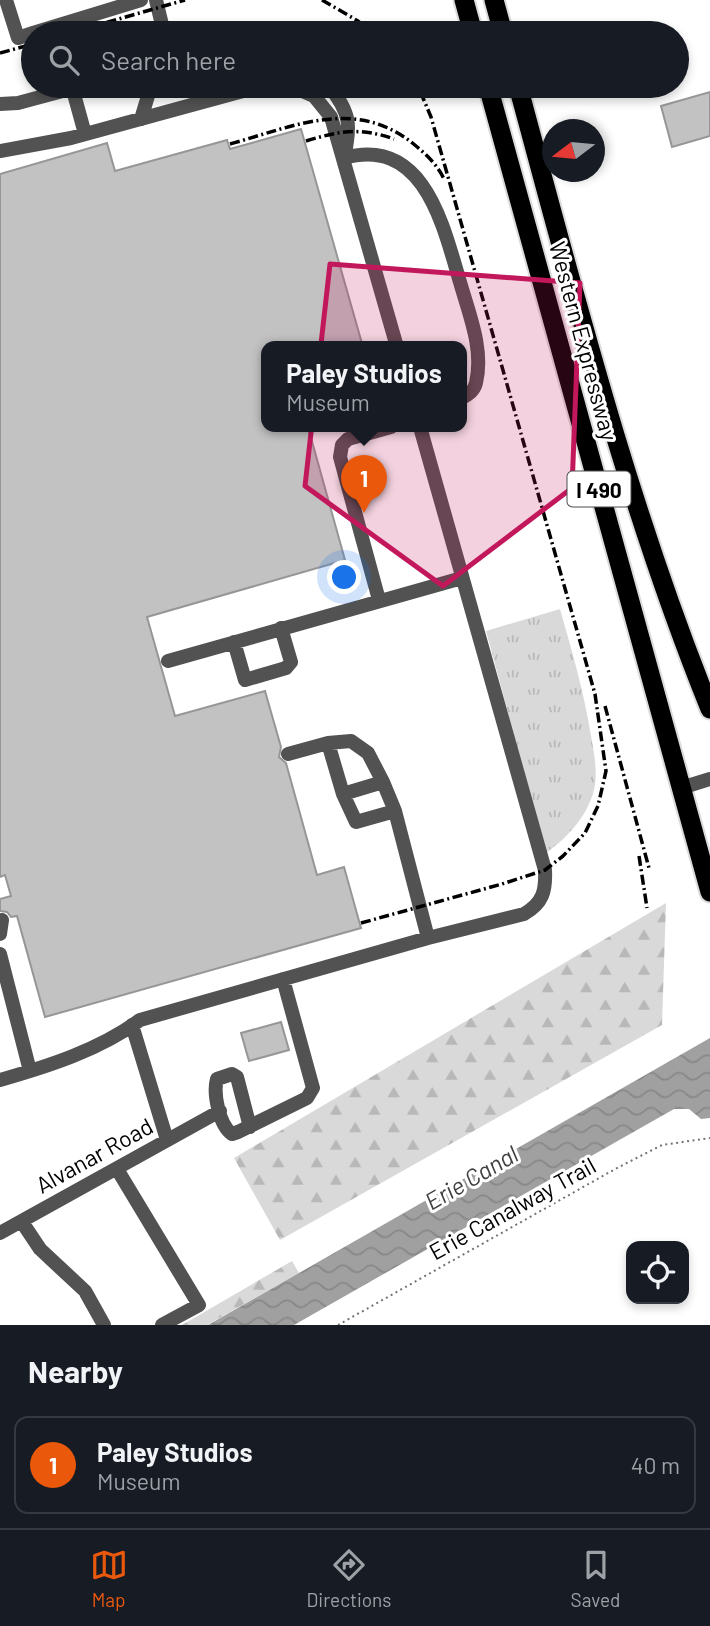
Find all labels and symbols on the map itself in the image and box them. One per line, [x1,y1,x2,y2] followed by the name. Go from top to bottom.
[542,119,605,182] north arrow
[544,238,624,444] street label: Western Expressway
[341,455,387,513] pin: 1
[568,472,630,506] road number: I 490
[327,560,361,594] your location
[31,1111,157,1199] street label: Alvanar Road
[419,1138,523,1215] water label: Erie Canal
[424,1151,600,1265] street label: Erie Canalway Trail

